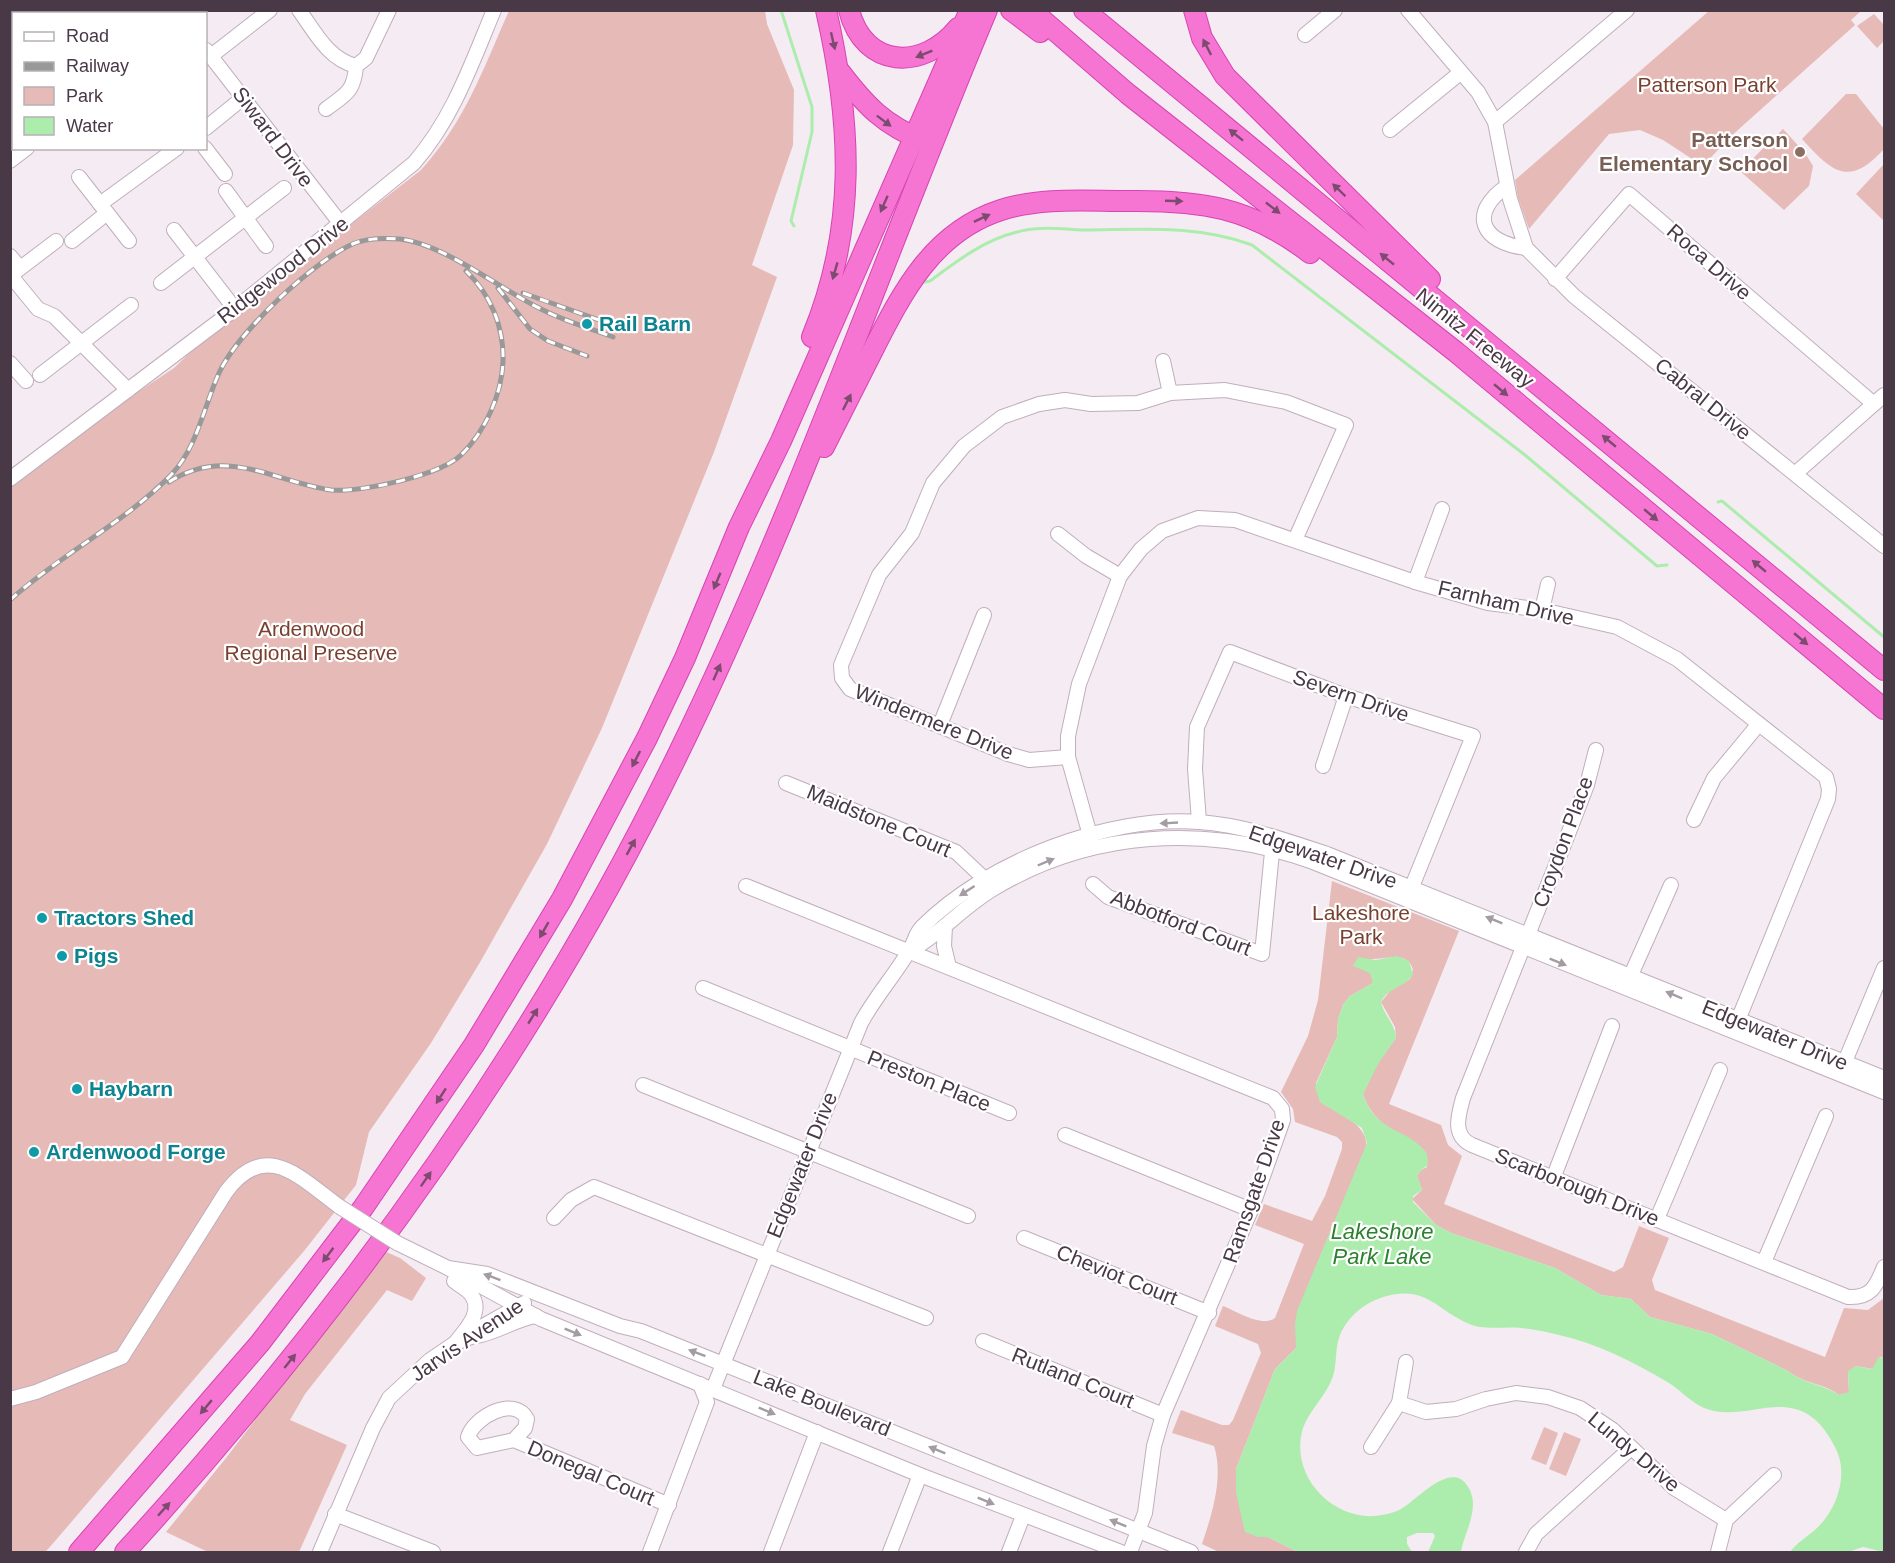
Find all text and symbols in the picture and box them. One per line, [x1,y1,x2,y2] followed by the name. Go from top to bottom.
[12,12,207,150] legend
[66,26,109,46] text: Road
[829,32,838,51] one-way arrow
[1202,38,1212,55] one-way arrow
[914,49,932,59] one-way arrow
[66,56,129,76] text: Railway
[1638,73,1777,96] park label: Patterson Park
[228,82,318,191] street label: Siward Drive
[66,86,104,106] text: Park
[876,114,892,127] one-way arrow
[66,116,113,136] text: Water
[1599,128,1788,175] place label: Patterson Elementary School
[1229,129,1244,142] one-way arrow
[1793,145,1807,159] marker: Patterson Elementary School
[1332,183,1346,197] one-way arrow
[879,195,889,213] one-way arrow
[1165,197,1184,206] one-way arrow
[1265,202,1281,215] one-way arrow
[213,211,353,328] street label: Ridgewood Drive
[973,214,990,223] one-way arrow
[1663,219,1756,304] street label: Roca Drive
[1379,252,1395,265] one-way arrow
[830,262,839,280] one-way arrow
[1412,283,1539,392] street label: Nimitz Freeway
[599,312,691,335] place label: Rail Barn
[580,317,594,331] marker: Rail Barn
[1651,353,1756,444] street label: Cabral Drive
[1493,383,1509,396] one-way arrow
[842,393,851,410] one-way arrow
[1602,435,1617,448] one-way arrow
[1643,508,1659,521] one-way arrow
[1751,559,1767,572] one-way arrow
[712,572,721,590] one-way arrow
[1436,576,1576,629] street label: Farnham Drive
[225,617,397,664] park label: Ardenwood Regional Preserve
[1793,633,1809,646] one-way arrow
[712,663,722,681] one-way arrow
[1290,665,1412,726] street label: Severn Drive
[851,679,1017,764] street label: Windermere Drive
[632,750,641,767] one-way arrow
[1528,773,1597,910] street label: Croydon Place
[804,780,955,861] street label: Maidstone Court
[1160,819,1179,828] one-way arrow
[1246,820,1400,893] street label: Edgewater Drive
[626,838,636,855] one-way arrow
[1037,857,1055,867] one-way arrow
[1108,885,1255,960] street label: Abbotford Court
[959,886,976,897] one-way arrow
[1312,901,1410,948] park label: Lakeshore Park
[54,906,194,929] place label: Tractors Shed
[35,911,49,925] marker: Tractors Shed
[1485,915,1503,924] one-way arrow
[538,922,549,938] one-way arrow
[74,944,118,967] place label: Pigs
[55,949,69,963] marker: Pigs
[1550,957,1568,967] one-way arrow
[1665,989,1683,999] one-way arrow
[1699,995,1851,1074] street label: Edgewater Drive
[528,1008,539,1024] one-way arrow
[864,1045,994,1116] street label: Preston Place
[89,1077,173,1100] place label: Haybarn
[70,1082,84,1096] marker: Haybarn
[435,1088,446,1104] one-way arrow
[762,1089,841,1241] street label: Edgewater Drive
[1218,1116,1289,1266] street label: Ramsgate Drive
[46,1140,226,1163] place label: Ardenwood Forge
[1492,1143,1663,1230] street label: Scarborough Drive
[27,1145,41,1159] marker: Ardenwood Forge
[420,1171,432,1187] one-way arrow
[1331,1219,1433,1269] water label: Lakeshore Park Lake
[1053,1240,1181,1309] street label: Cheviot Court
[322,1246,334,1262] one-way arrow
[483,1271,501,1281] one-way arrow
[406,1294,527,1386] street label: Jarvis Avenue
[564,1328,582,1337] one-way arrow
[1009,1343,1138,1413] street label: Rutland Court
[688,1348,706,1358] one-way arrow
[284,1353,296,1368] one-way arrow
[750,1365,894,1441] street label: Lake Boulevard
[200,1399,213,1415] one-way arrow
[758,1407,776,1416] one-way arrow
[1584,1407,1685,1496] street label: Lundy Drive
[524,1435,658,1510] street label: Donegal Court
[928,1444,946,1454] one-way arrow
[977,1497,995,1506] one-way arrow
[157,1502,171,1517] one-way arrow
[1108,1518,1126,1528] one-way arrow

